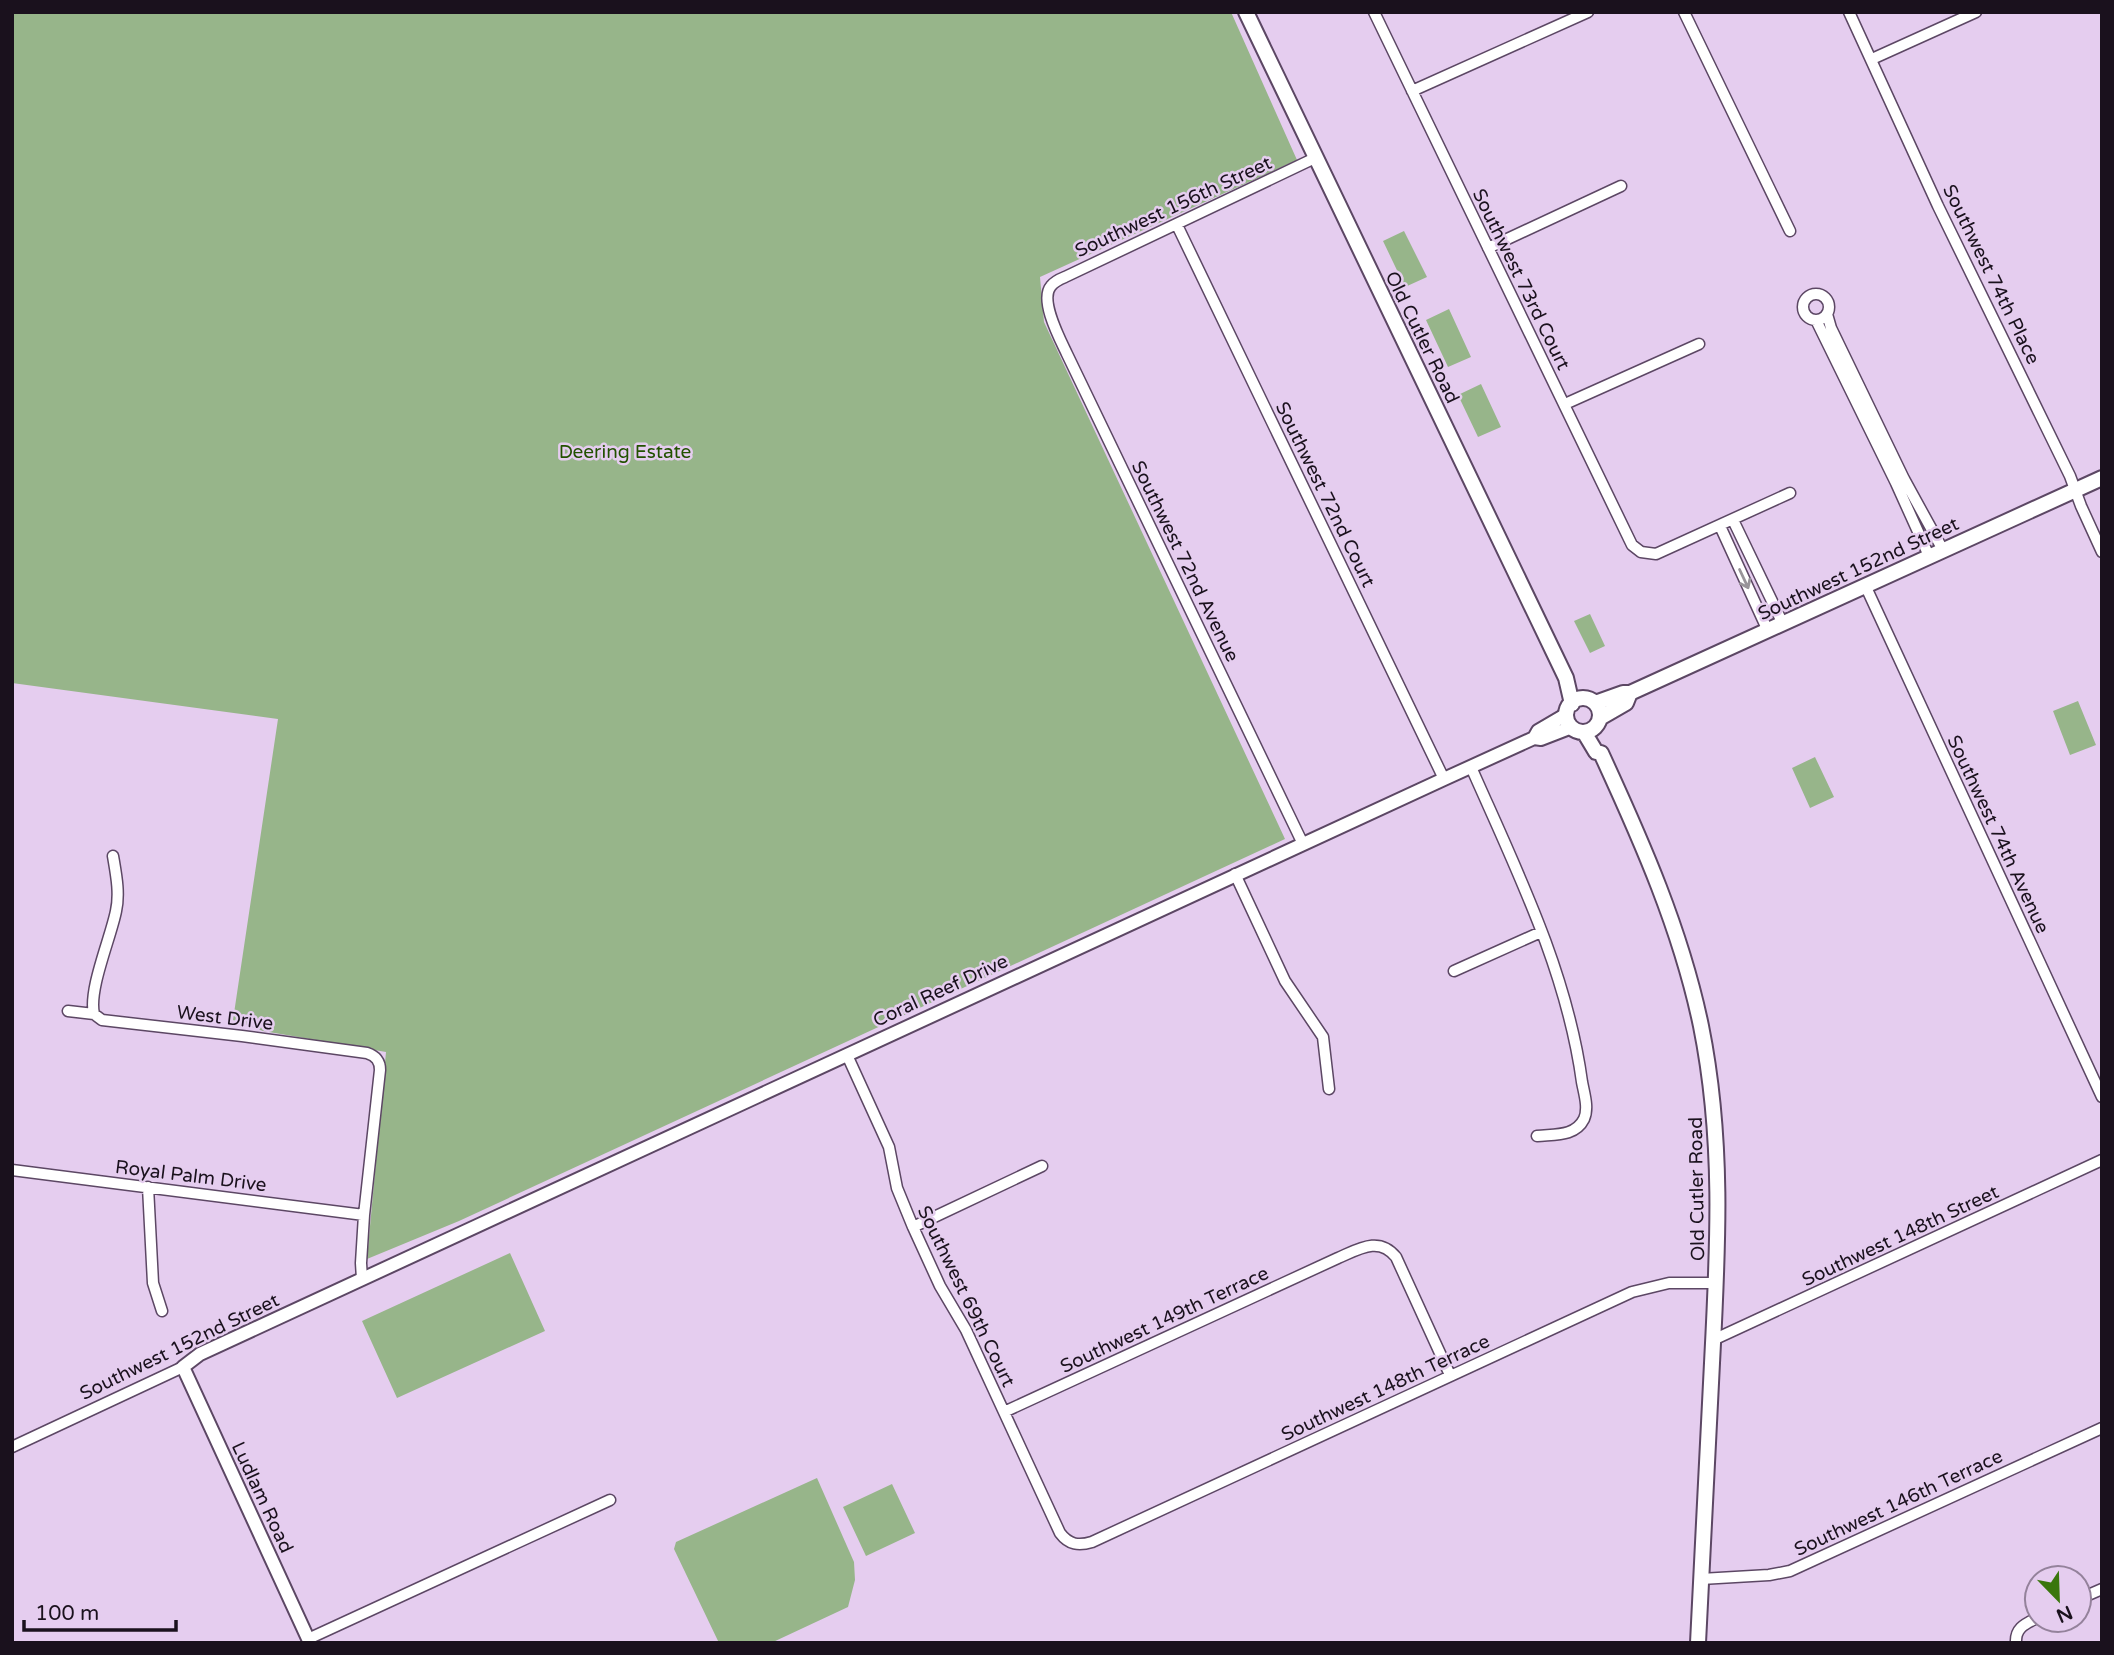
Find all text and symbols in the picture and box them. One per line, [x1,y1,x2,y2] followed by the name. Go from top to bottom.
[1072,152,1275,262] street label: Southwest 156th Street
[1938,181,2044,368] street label: Southwest 74th Place
[1468,185,1575,374] street label: Southwest 73rd Court
[1381,268,1464,407] street label: Old Cutler Road
[1271,398,1380,591] street label: Southwest 72nd Court
[559,441,691,463] park label: Deering Estate
[1127,457,1243,665] street label: Southwest 72nd Avenue
[1755,513,1962,625] street label: Southwest 152nd Street
[1738,568,1751,589] one-way arrow
[1942,732,2054,937] street label: Southwest 74th Avenue
[870,950,1011,1032] street label: Coral Reef Drive
[175,1001,274,1035] street label: West Drive
[1685,1117,1709,1261] street label: Old Cutler Road
[114,1156,268,1196] street label: Royal Palm Drive
[1799,1181,2002,1291] street label: Southwest 148th Street
[913,1202,1020,1391] street label: Southwest 69th Court
[1057,1262,1272,1378] street label: Southwest 149th Terrace
[76,1289,283,1405] street label: Southwest 152nd Street
[1278,1330,1493,1446] street label: Southwest 148th Terrace
[227,1438,297,1556] street label: Ludlam Road
[1791,1445,2006,1561] street label: Southwest 146th Terrace
[2023,1564,2093,1634] north arrow
[24,1588,177,1632] scale bar
[35,1601,99,1626] text: 100 m
[2053,1601,2076,1627] text: N

